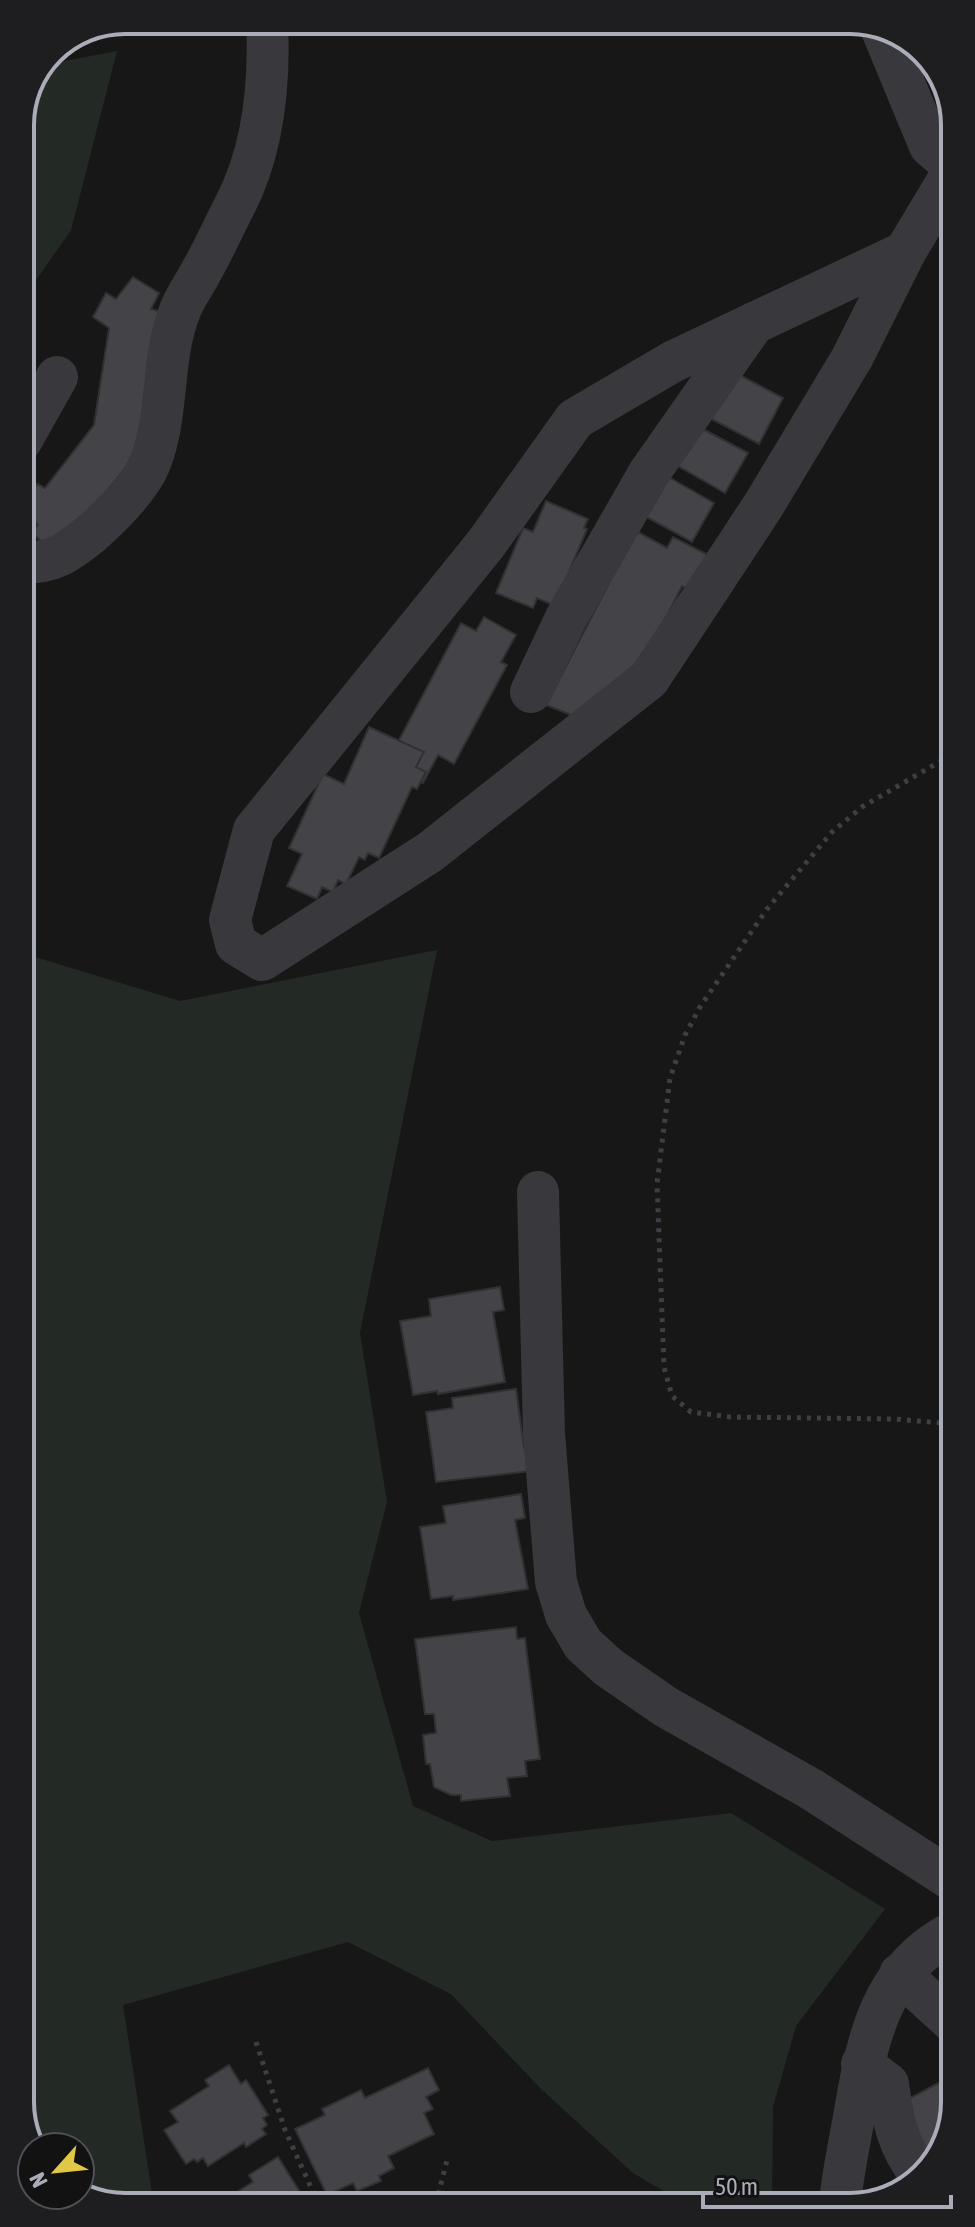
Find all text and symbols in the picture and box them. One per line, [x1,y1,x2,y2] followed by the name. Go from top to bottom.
[16,2131,96,2211] north arrow
[703,2159,951,2209] scale bar
[24,2168,53,2192] text: N
[715,2173,758,2200] text: 50 m

